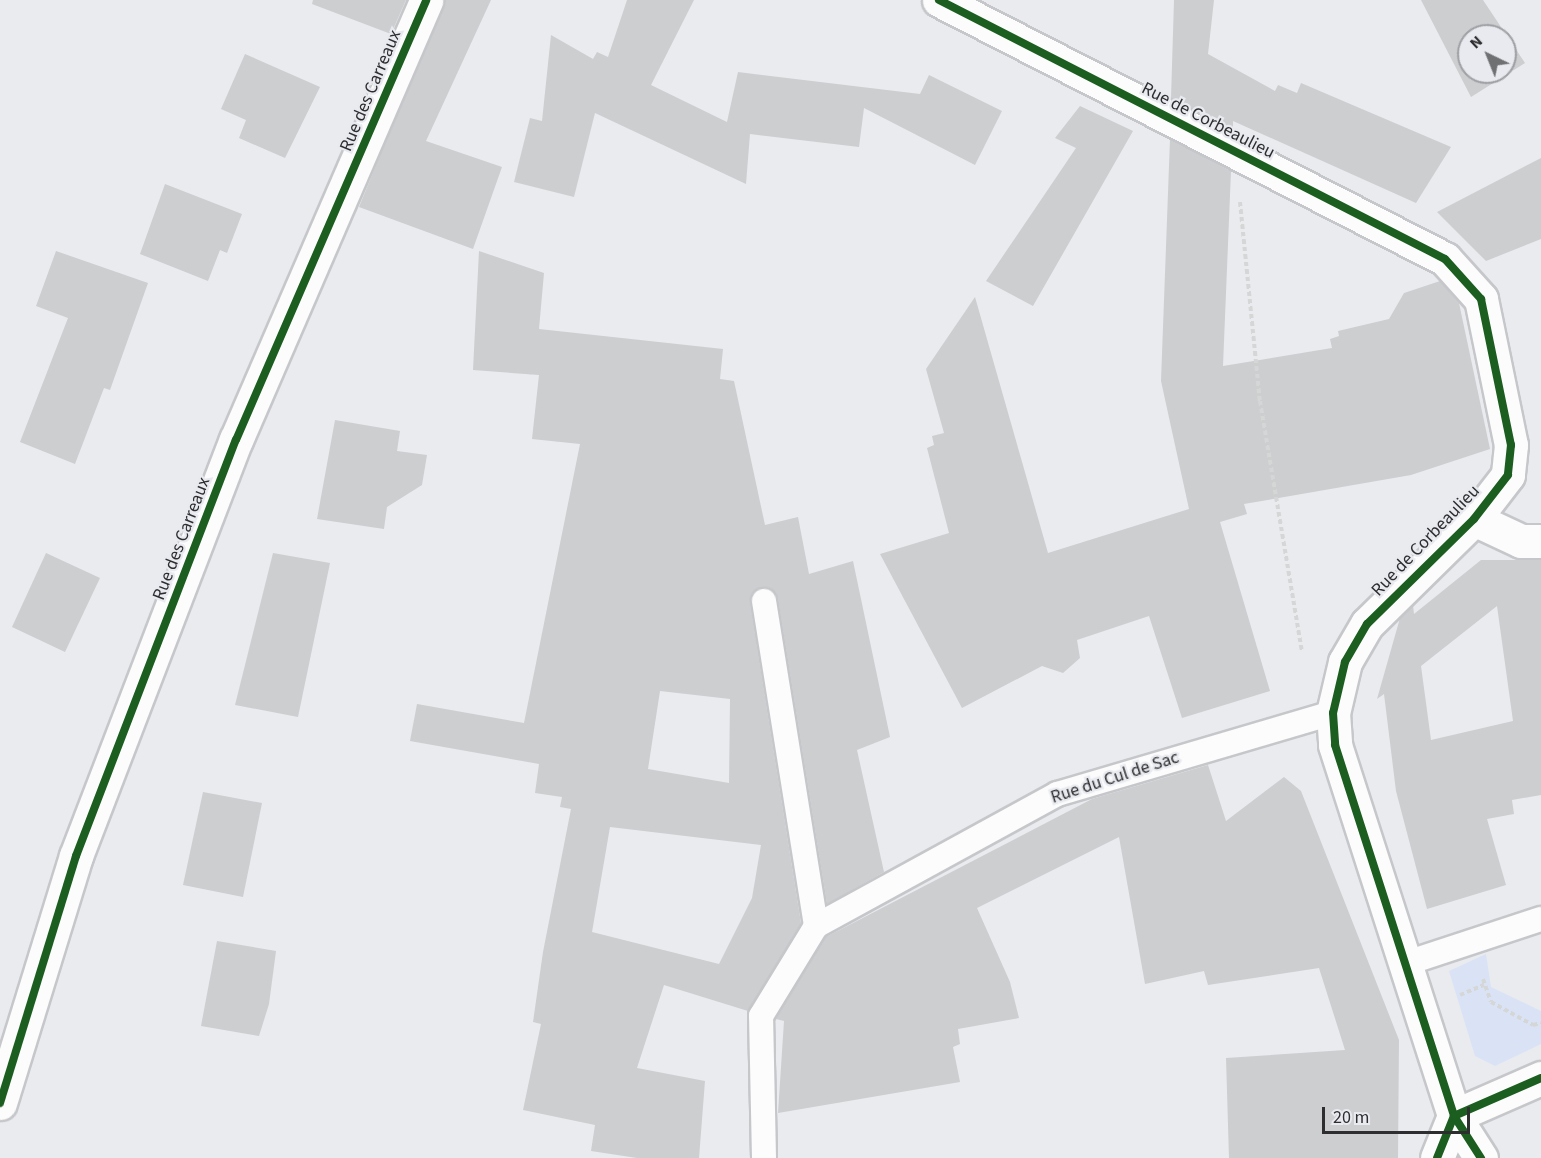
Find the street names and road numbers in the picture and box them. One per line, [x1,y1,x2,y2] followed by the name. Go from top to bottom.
[336,27,406,155] street label: Rue des Carreaux
[1138,78,1278,164] street label: Rue de Corbeaulieu
[149,475,215,603] street label: Rue des Carreaux
[1367,481,1485,601] street label: Rue de Corbeaulieu
[1048,747,1182,809] street label: Rue du Cul de Sac

